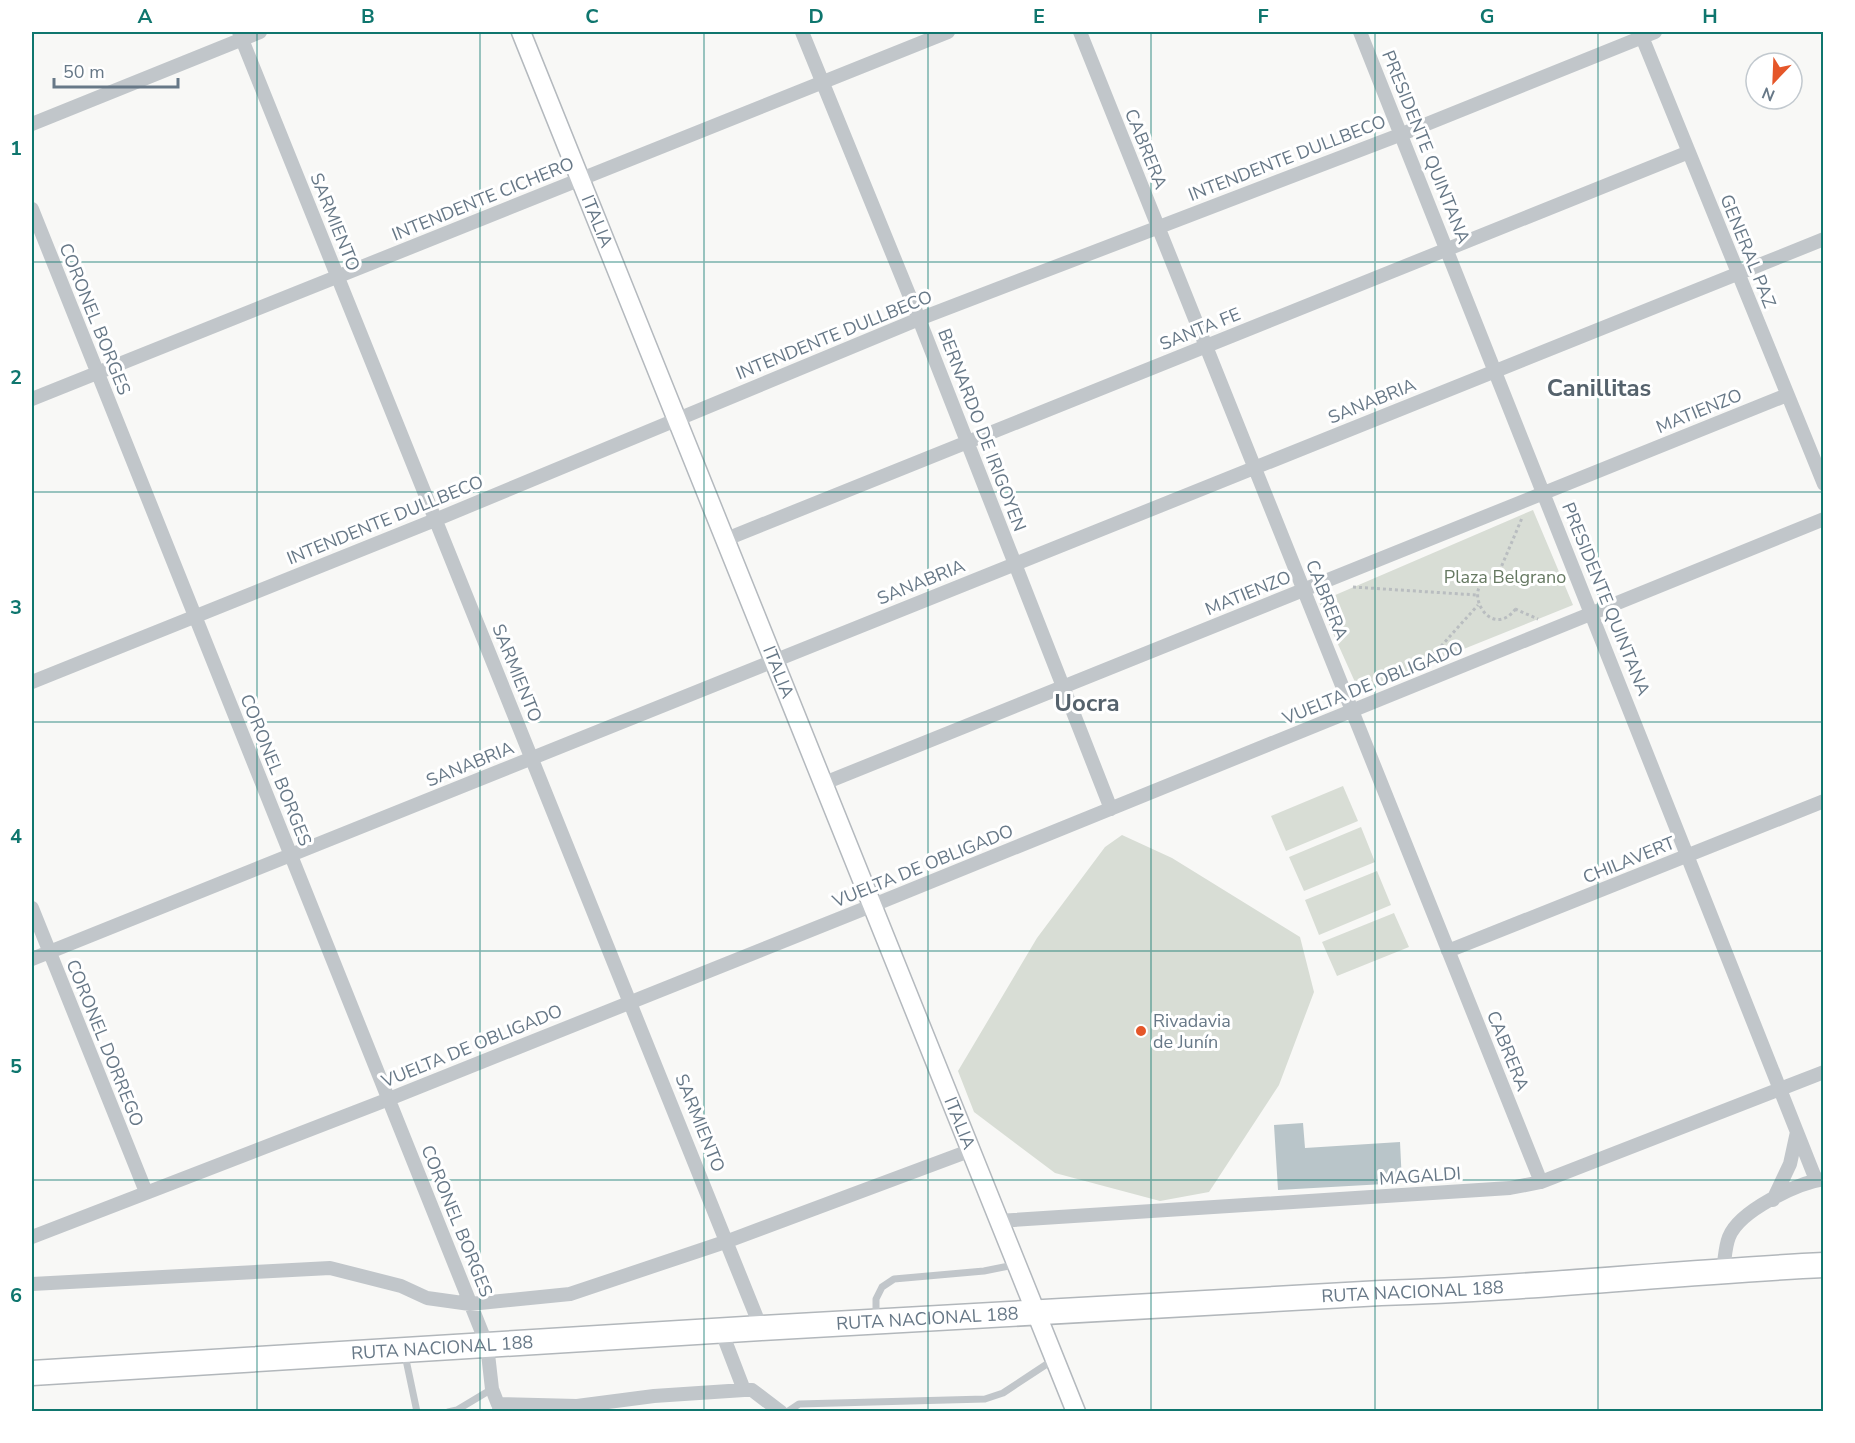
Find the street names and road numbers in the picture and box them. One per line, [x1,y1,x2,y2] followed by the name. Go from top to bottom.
[1376,47,1476,247] street label: PRESIDENTE QUINTANA
[1119,105,1173,193] street label: CABRERA
[1185,109,1389,207] street label: INTENDENTE DULLBECO
[388,151,578,247] street label: INTENDENTE CICHERO
[304,169,366,275] street label: SARMIENTO
[576,191,618,251] street label: ITALIA
[1714,191,1782,312] street label: GENERAL PAZ
[54,239,136,399] street label: CORONEL BORGES
[732,285,936,385] street label: INTENDENTE DULLBECO
[1156,302,1244,356] street label: SANTA FE
[932,325,1032,535] street label: BERNARDO DE IRIGOYEN
[1325,373,1419,429] street label: SANABRIA
[1653,383,1745,439] street label: MATIENZO
[283,470,487,570] street label: INTENDENTE DULLBECO
[1556,499,1656,699] street label: PRESIDENTE QUINTANA
[874,554,968,610] street label: SANABRIA
[1300,556,1354,644] street label: CABRERA
[1202,565,1294,621] street label: MATIENZO
[486,620,548,726] street label: SARMIENTO
[1278,636,1467,731] street label: VUELTA DE OBLIGADO
[757,642,800,702] street label: ITALIA
[235,690,317,850] street label: CORONEL BORGES
[423,736,517,792] street label: SANABRIA
[828,819,1017,914] street label: VUELTA DE OBLIGADO
[1579,831,1679,889] street label: CHILAVERT
[61,956,149,1130] street label: CORONEL DORREGO
[377,999,566,1094] street label: VUELTA DE OBLIGADO
[1481,1007,1535,1095] street label: CABRERA
[669,1070,731,1176] street label: SARMIENTO
[938,1093,981,1153] street label: ITALIA
[416,1141,498,1301] street label: CORONEL BORGES
[1378,1161,1462,1191] street label: MAGALDI
[1321,1275,1504,1308] street label: RUTA NACIONAL 188
[836,1301,1019,1336] street label: RUTA NACIONAL 188
[350,1330,534,1365] street label: RUTA NACIONAL 188

